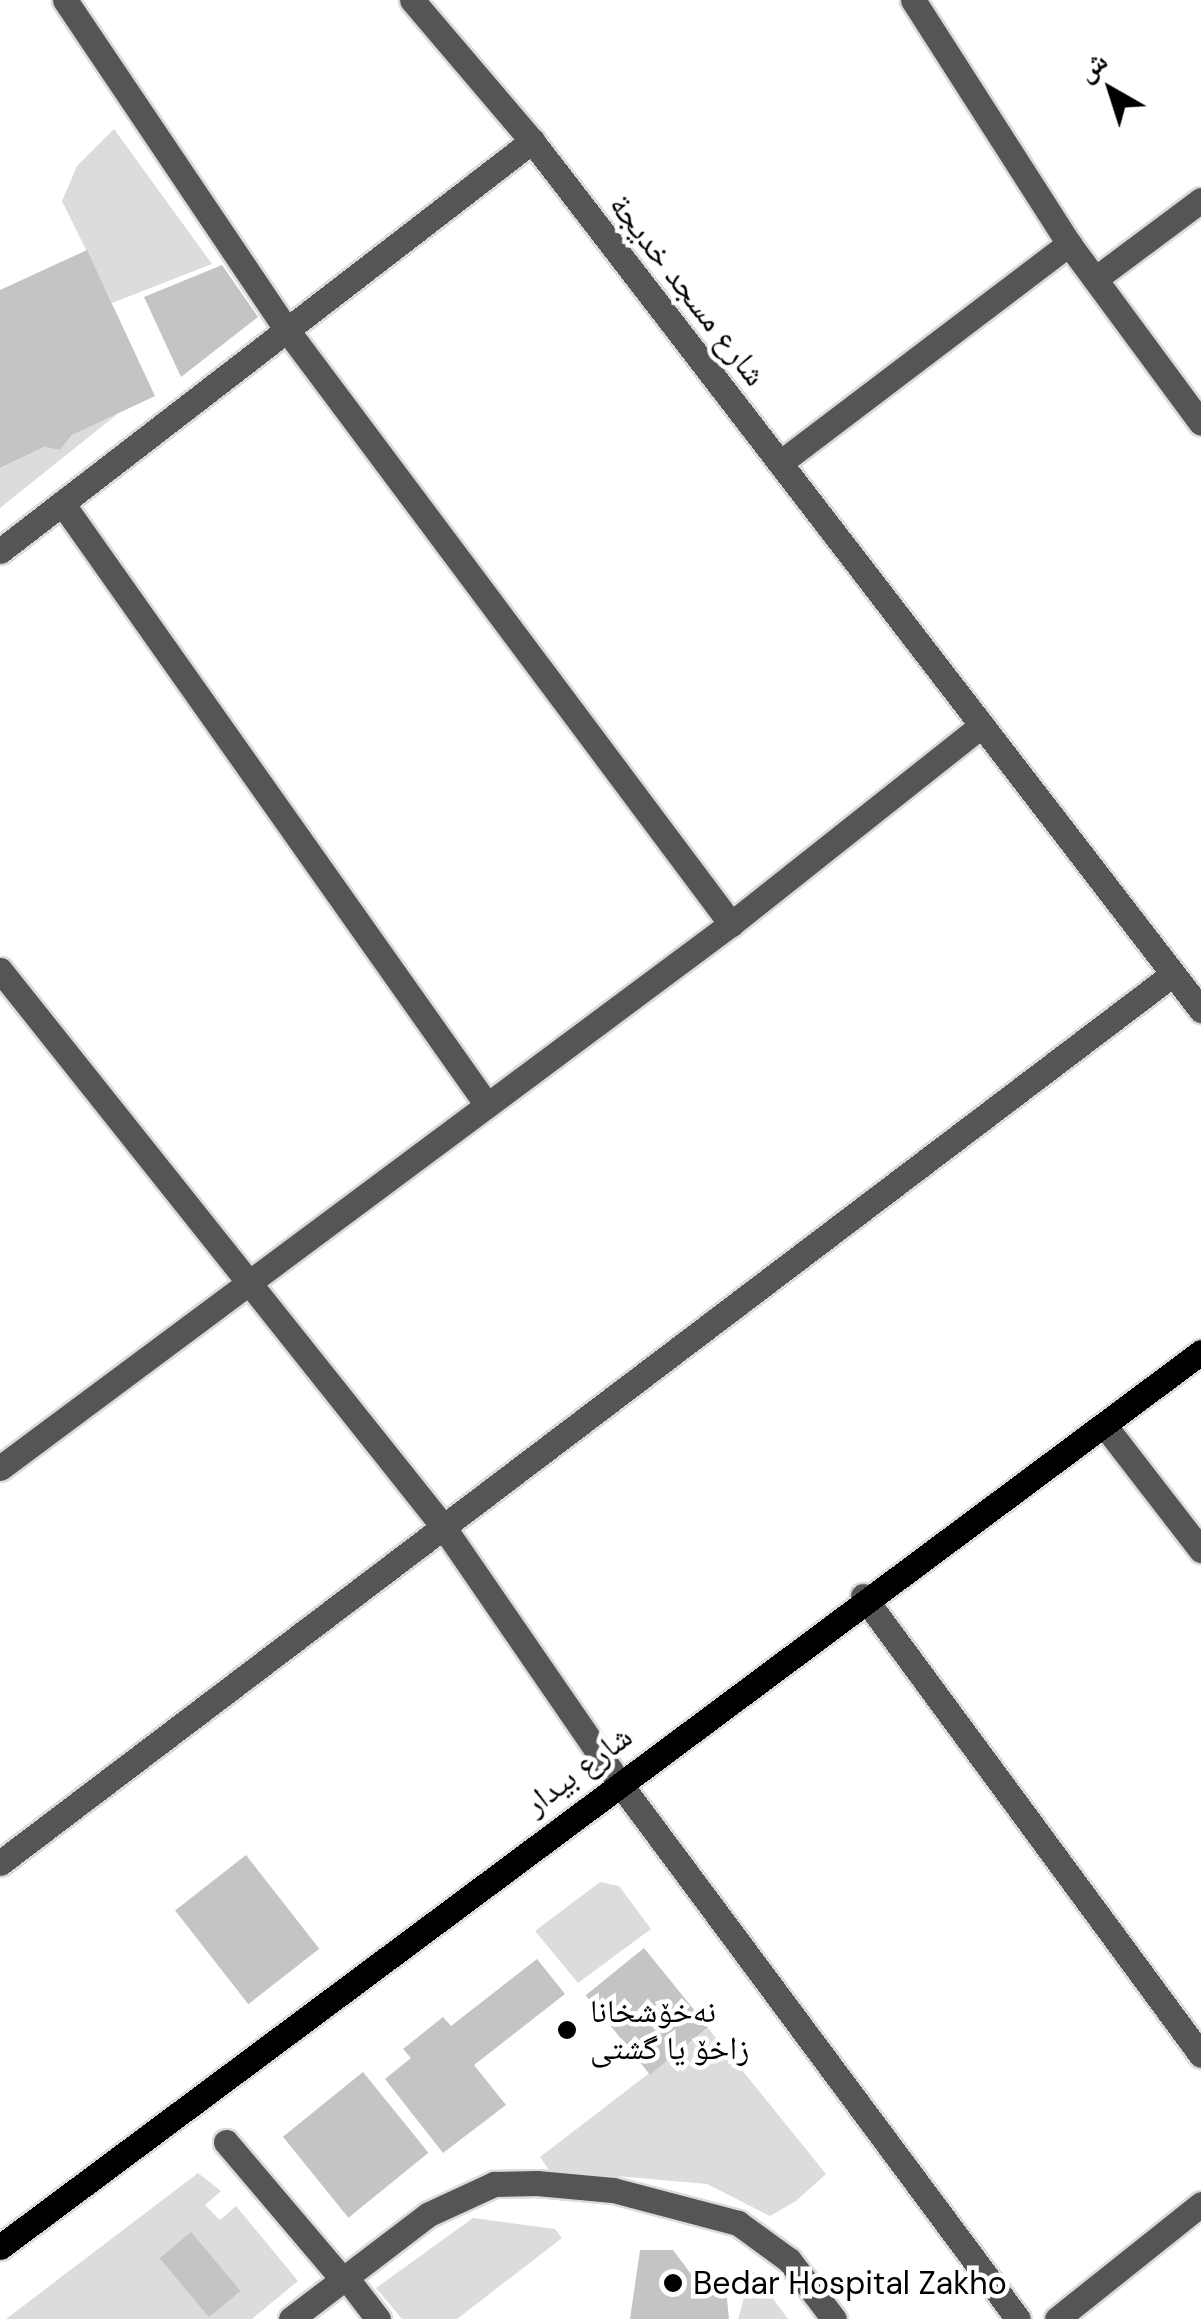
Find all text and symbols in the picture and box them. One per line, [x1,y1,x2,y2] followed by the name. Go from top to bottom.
[1061,40,1161,140] north arrow
[1069,43,1115,90] text: ش
[601,187,775,393] street label: شارع مسجد خديجة
[517,1717,639,1823] street label: شارع بيدار
[590,1993,749,2068] place label: نەخۆشخانا زاخۆ یا گشتی
[554,2017,580,2043] marker: نەخۆشخانا زاخۆ یا گشتی
[693,2264,1007,2302] place label: Bedar Hospital Zakho
[662,2272,684,2294] marker: Bedar Hospital Zakho

